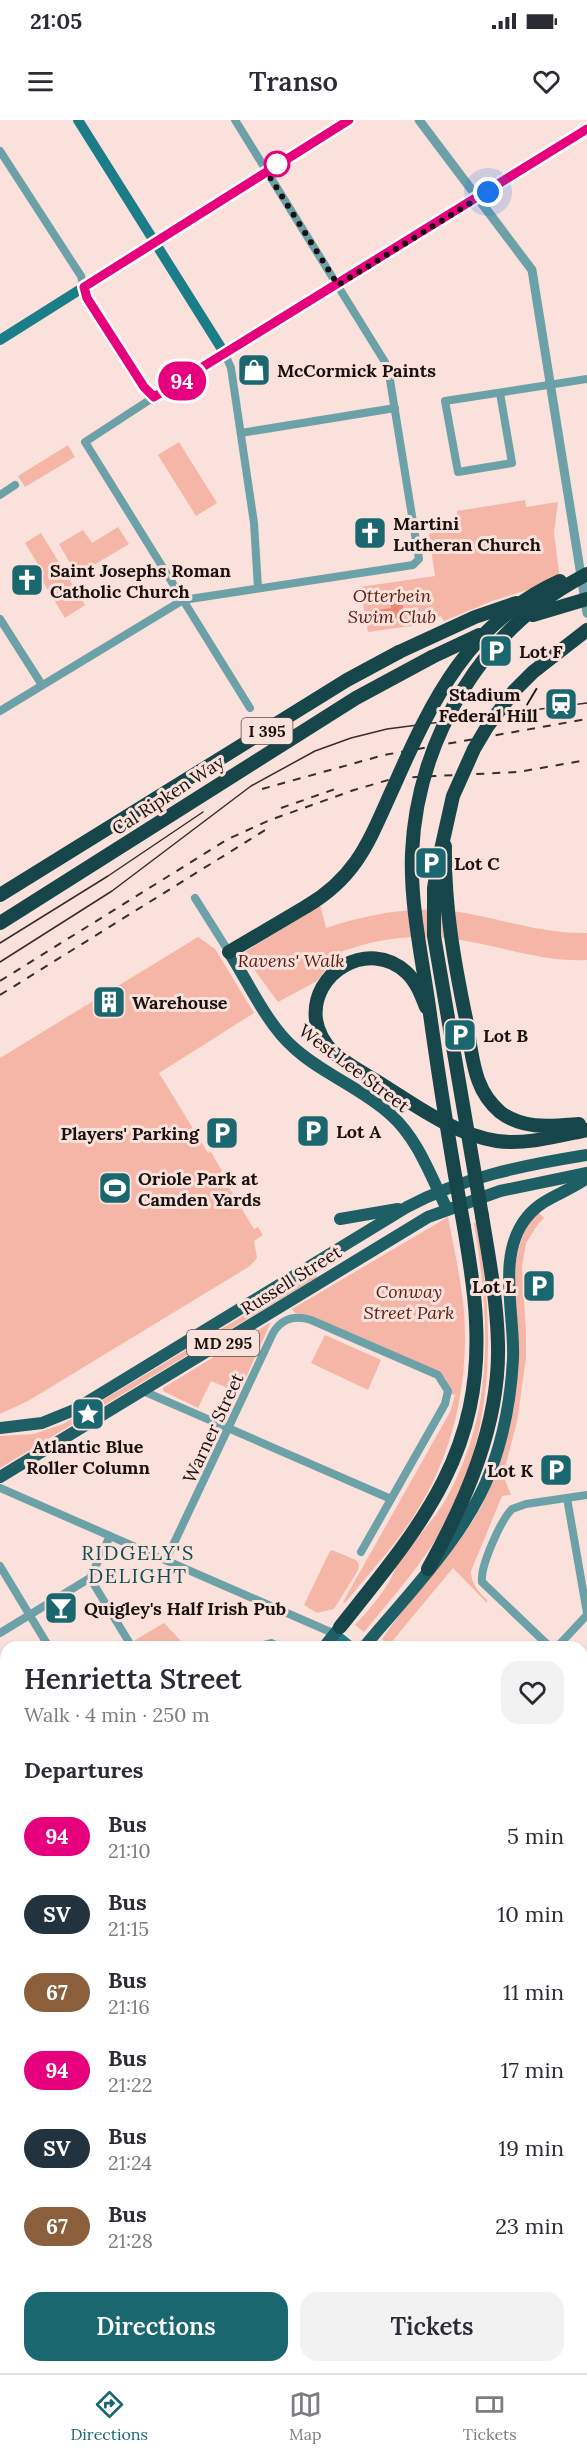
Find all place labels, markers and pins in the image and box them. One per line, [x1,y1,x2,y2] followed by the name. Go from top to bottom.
[264,151,290,177] unlabelled marker
[236,352,272,388] shop icon: McCormick Paints
[277,359,436,382] place label: McCormick Paints
[393,512,541,556] place label: Martini Lutheran Church
[352,515,388,551] church icon: Martini Lutheran Church
[50,559,232,603] place label: Saint Josephs Roman Catholic Church
[9,562,45,598] church icon: Saint Josephs Roman Catholic Church
[478,633,514,669] parking icon: Lot F
[519,640,563,663] place label: Lot F
[439,683,538,727] place label: Stadium / Federal Hill
[543,686,579,722] station icon: Stadium / Federal Hill
[413,845,449,881] parking icon: Lot C
[454,852,500,875] place label: Lot C
[91,984,127,1020] building icon: Warehouse
[132,991,228,1014] place label: Warehouse
[442,1017,478,1053] parking icon: Lot B
[483,1024,528,1047] place label: Lot B
[295,1113,331,1149] parking icon: Lot A
[204,1115,240,1151] parking icon: Players' Parking
[336,1120,381,1143] place label: Lot A
[61,1122,200,1145] place label: Players' Parking
[138,1167,261,1211] place label: Oriole Park at Camden Yards
[97,1170,133,1206] sports icon: Oriole Park at Camden Yards
[521,1268,557,1304] parking icon: Lot L
[472,1275,516,1298] place label: Lot L
[70,1396,106,1432] place icon: Atlantic Blue Roller Column
[26,1435,150,1479] place label: Atlantic Blue Roller Column
[538,1452,574,1488] parking icon: Lot K
[487,1459,533,1482] place label: Lot K
[43,1590,79,1626] bar icon: Quigley's Half Irish Pub
[84,1597,286,1620] place label: Quigley's Half Irish Pub

